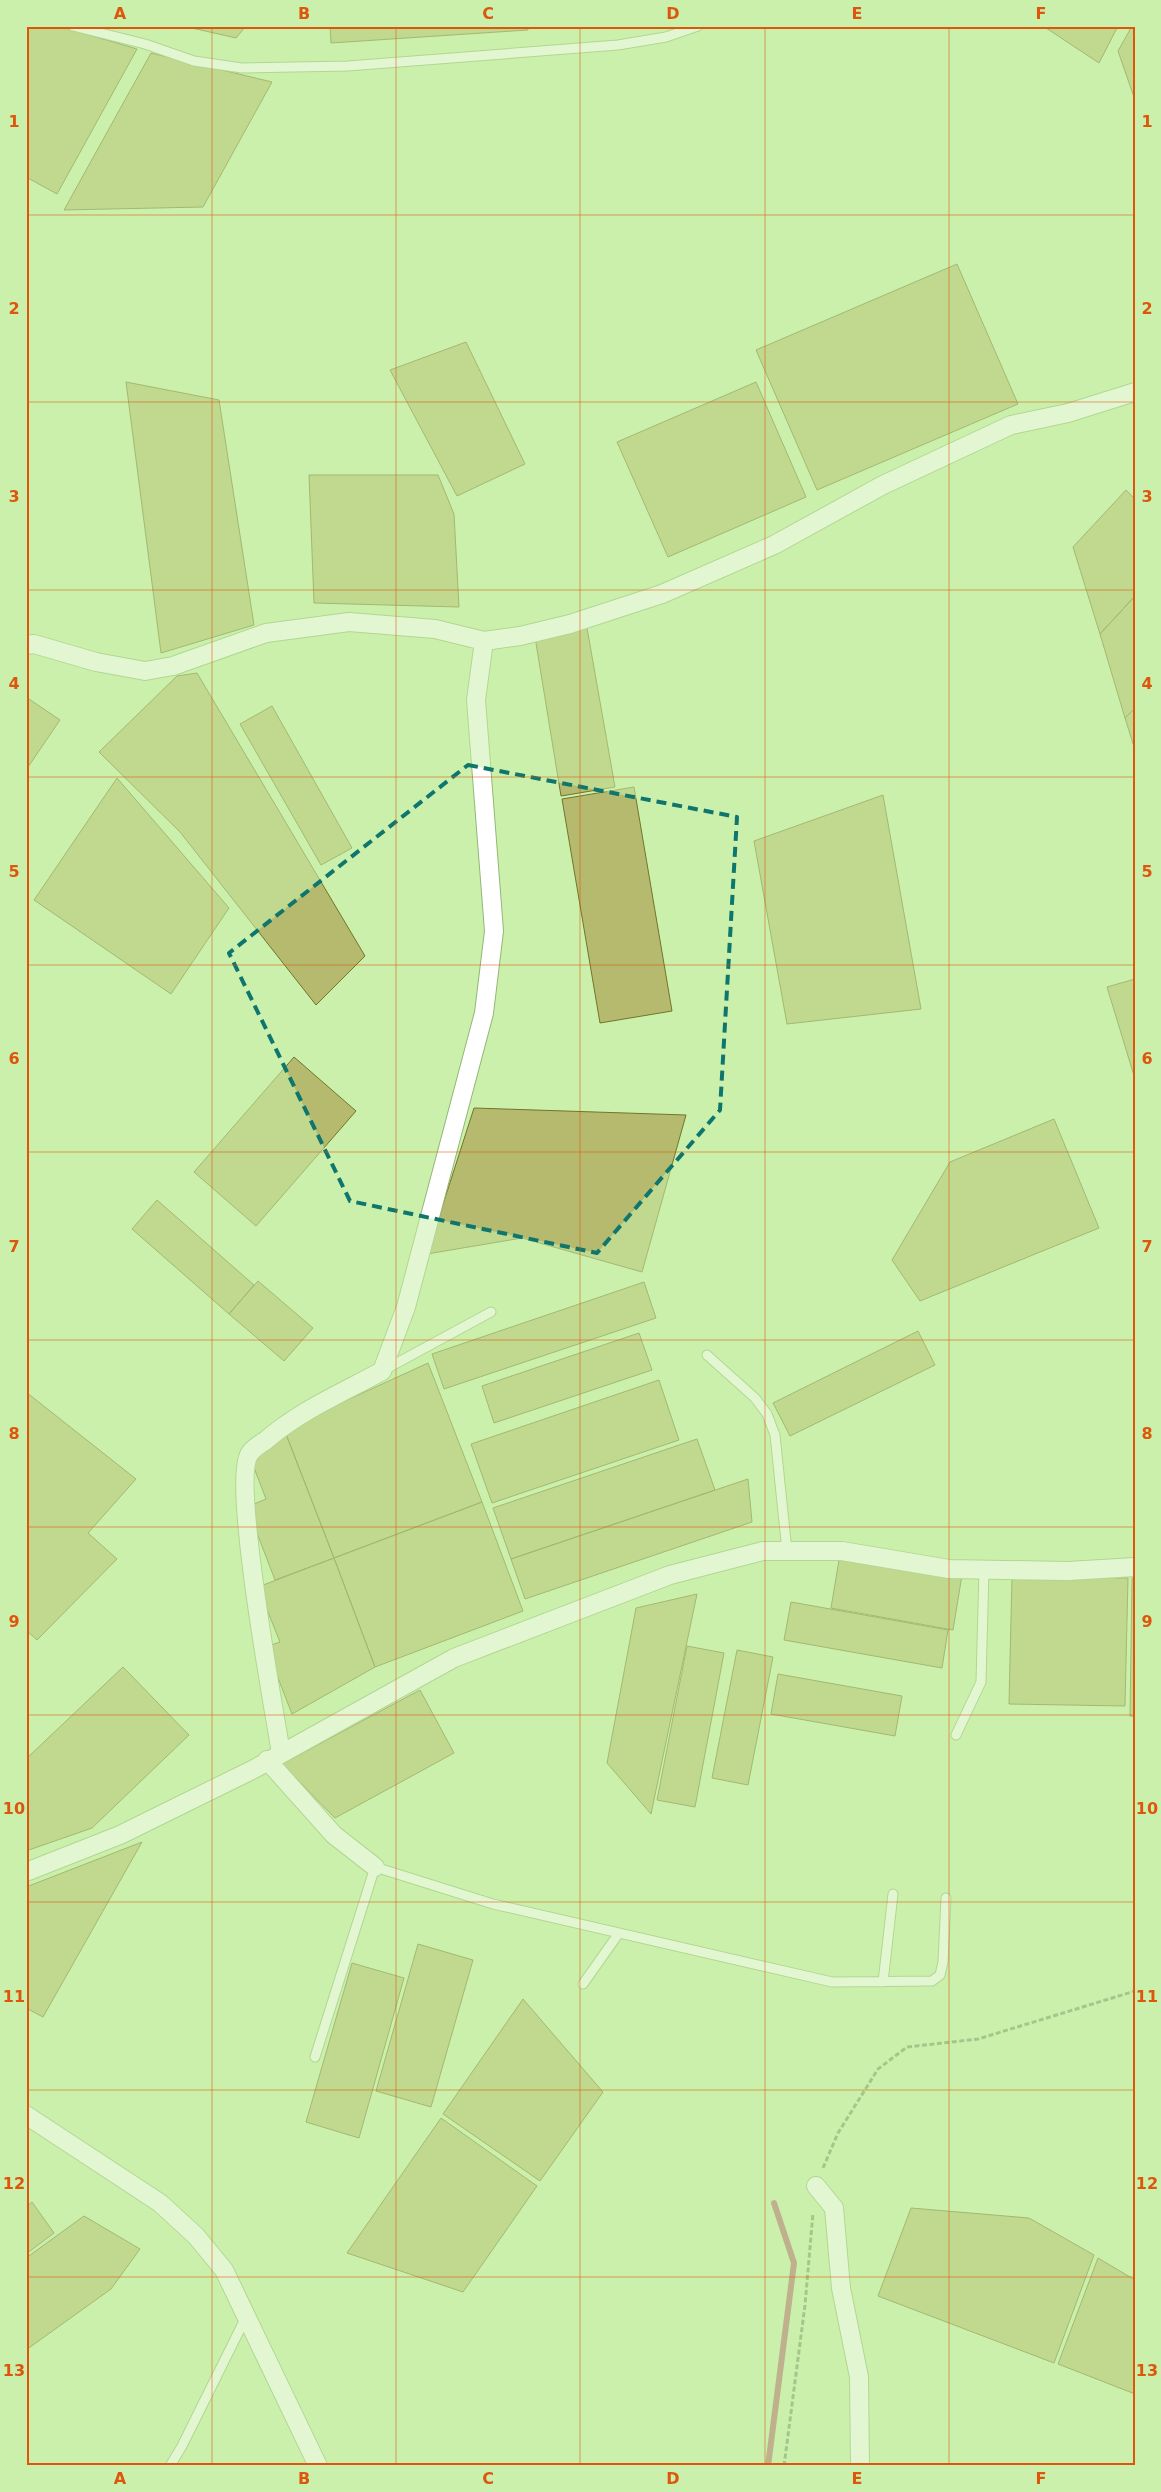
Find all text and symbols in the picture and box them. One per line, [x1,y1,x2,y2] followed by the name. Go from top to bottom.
[114,4,127,23] text: A
[298,4,310,23] text: B
[482,4,494,23] text: C
[666,4,680,23] text: D
[852,4,862,23] text: E
[1036,4,1046,23] text: F
[8,112,20,131] text: 1
[1141,112,1153,131] text: 1
[8,299,20,318] text: 2
[1141,299,1153,318] text: 2
[8,487,20,506] text: 3
[1141,487,1153,506] text: 3
[8,674,20,693] text: 4
[1141,674,1153,693] text: 4
[8,862,20,881] text: 5
[1141,862,1153,881] text: 5
[8,1049,20,1068] text: 6
[1141,1049,1153,1068] text: 6
[8,1237,20,1256] text: 7
[1141,1237,1153,1256] text: 7
[8,1424,20,1443] text: 8
[1141,1424,1153,1443] text: 8
[8,1612,20,1631] text: 9
[1141,1612,1153,1631] text: 9
[3,1799,25,1818] text: 10
[1136,1799,1158,1818] text: 10
[3,1987,25,2006] text: 11
[1136,1987,1158,2006] text: 11
[3,2174,25,2193] text: 12
[1136,2174,1158,2193] text: 12
[3,2361,25,2380] text: 13
[1136,2361,1158,2380] text: 13
[114,2469,127,2488] text: A
[298,2469,310,2488] text: B
[482,2469,494,2488] text: C
[666,2469,680,2488] text: D
[852,2469,862,2488] text: E
[1036,2469,1046,2488] text: F

